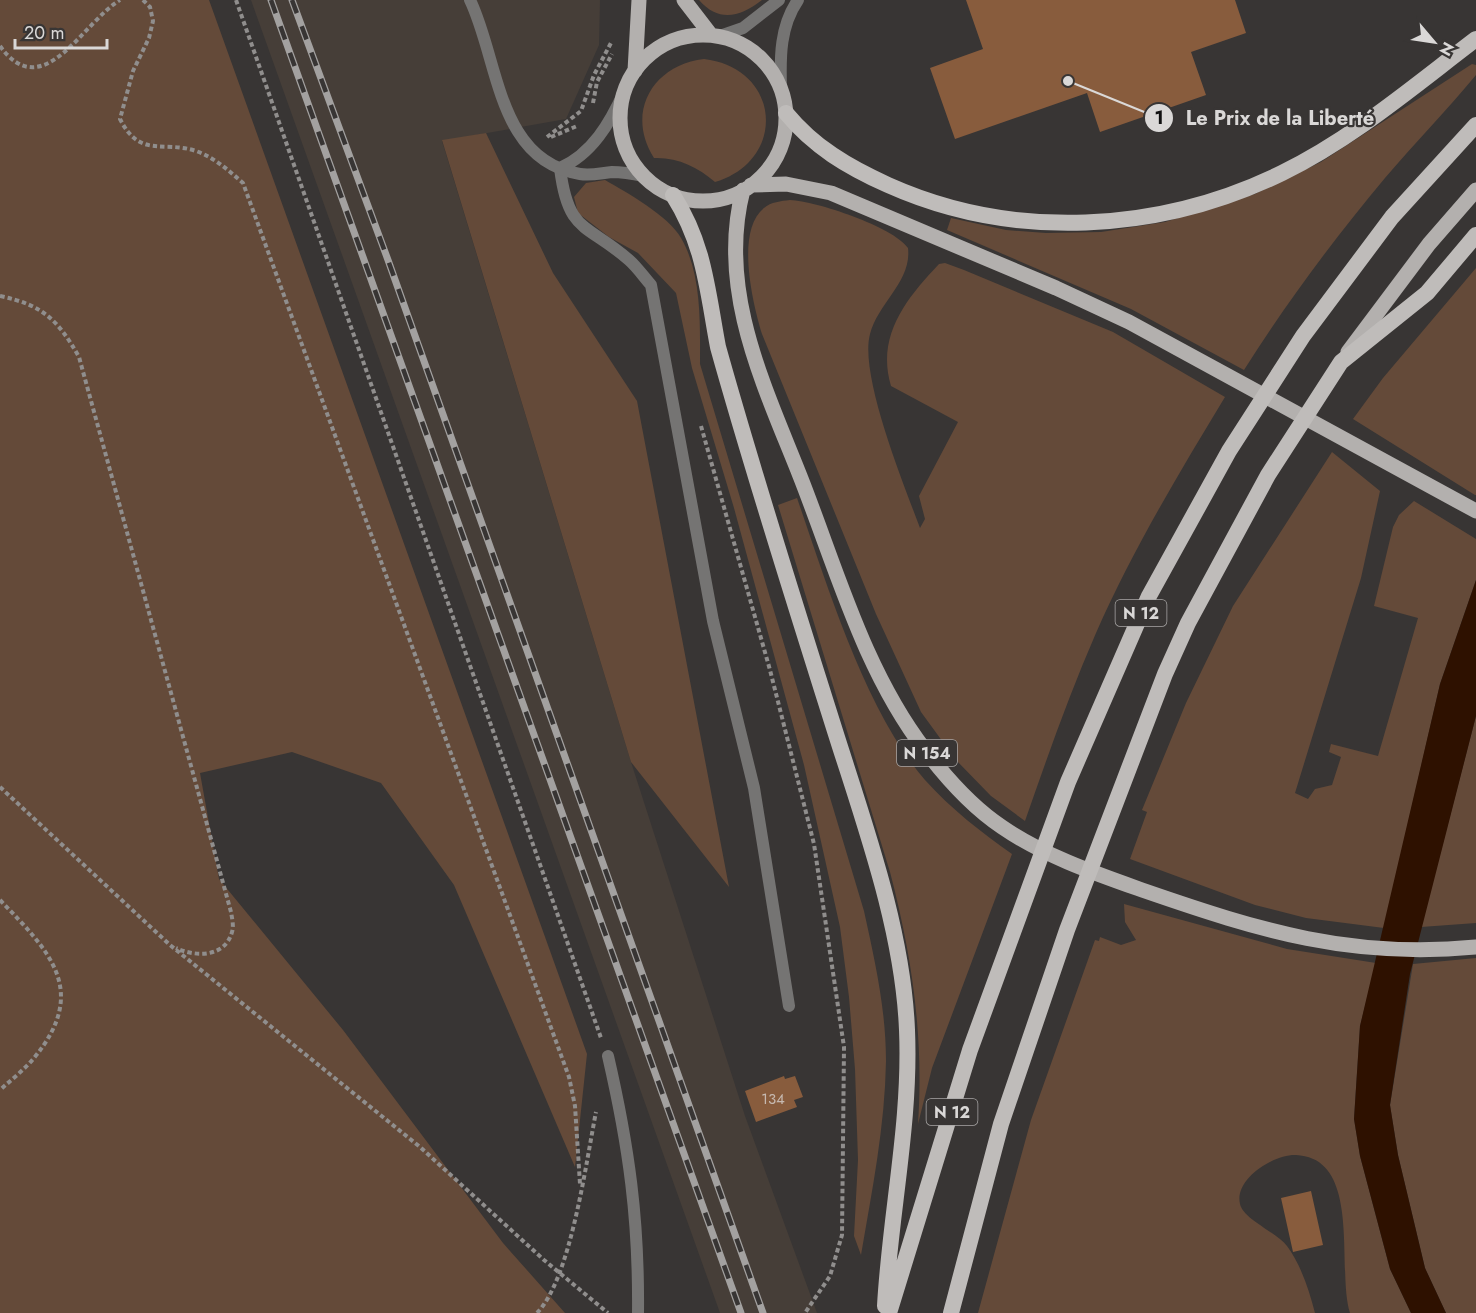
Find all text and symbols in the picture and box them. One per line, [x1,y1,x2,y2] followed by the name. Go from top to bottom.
[15,12,106,50] scale bar
[1404,12,1464,72] north arrow
[24,20,64,46] text: 20 m
[1434,38,1460,60] text: N
[1144,99,1386,137] callout: Le Prix de la Liberté
[1186,104,1374,133] text: Le Prix de la Liberté
[1154,105,1164,131] text: 1
[1116,600,1166,626] road number: N 12
[897,740,957,766] road number: N 154
[761,1088,785,1110] house number: 134
[926,1099,978,1125] road number: N 12

